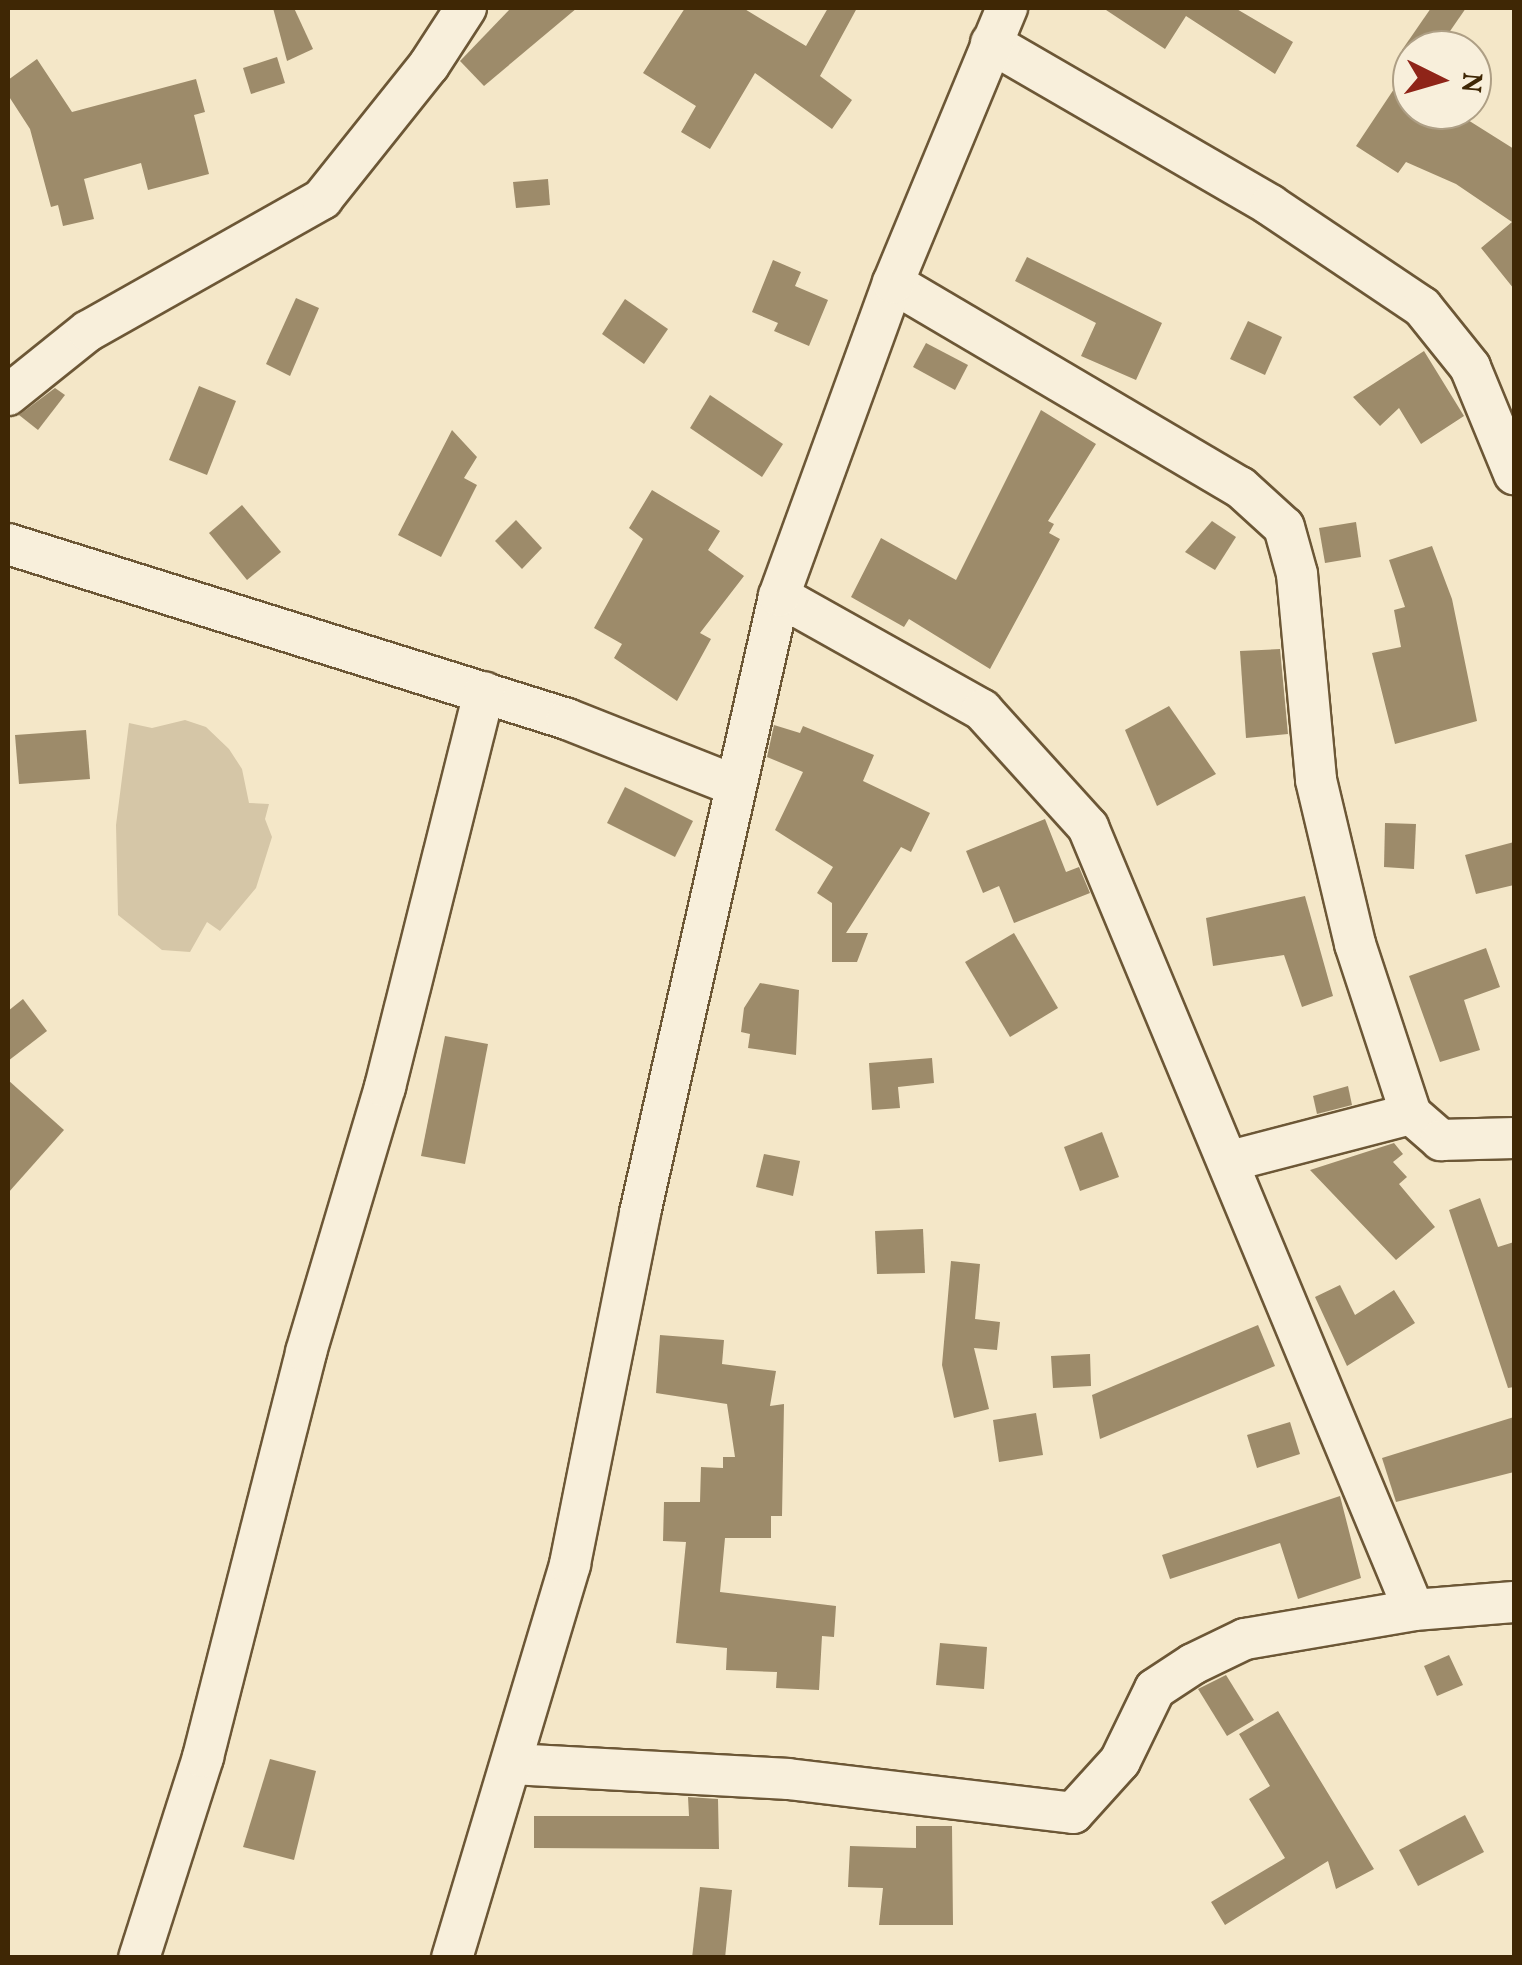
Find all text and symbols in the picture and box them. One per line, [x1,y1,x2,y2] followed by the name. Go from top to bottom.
[1392,30,1492,130] north arrow
[1450,71,1491,94] text: N

